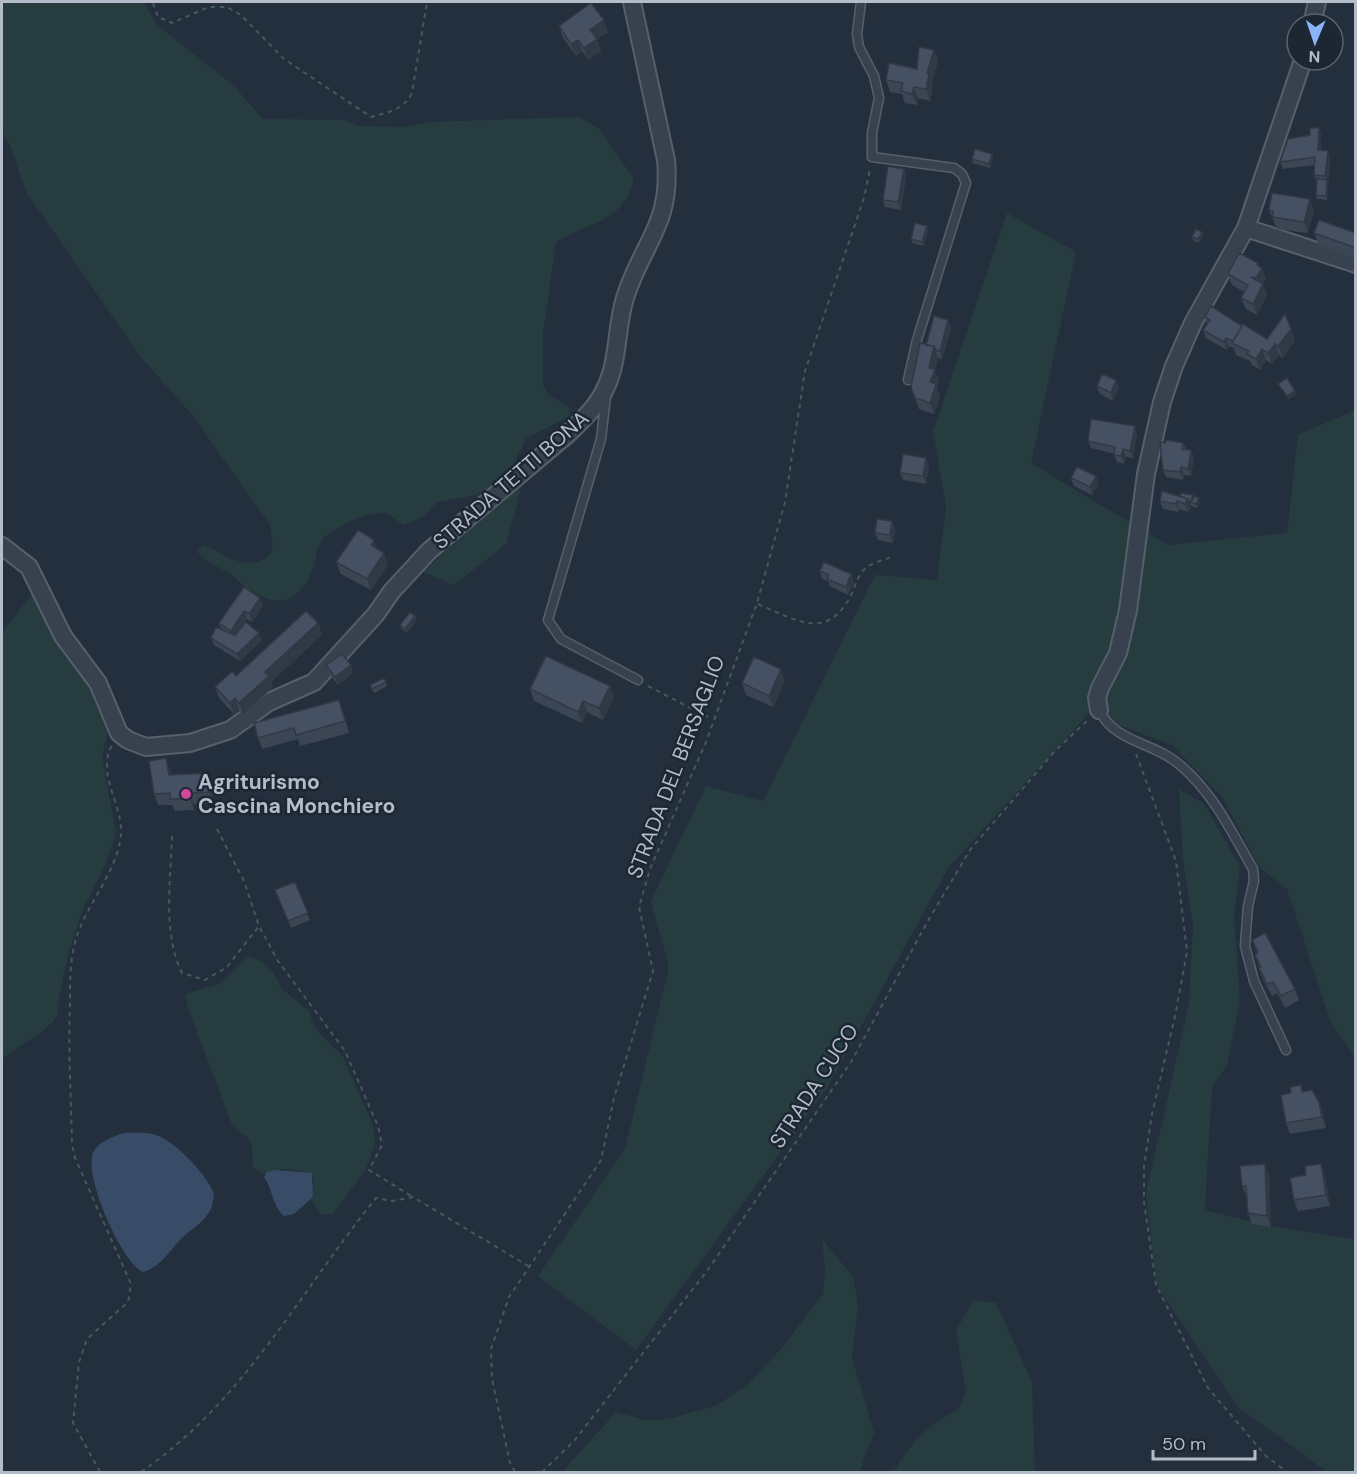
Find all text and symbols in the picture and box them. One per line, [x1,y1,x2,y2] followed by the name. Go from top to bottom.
[1285,12,1345,72] north arrow
[1308,46,1321,67] text: N
[427,404,595,556] street label: STRADA TETTI BONA
[621,652,731,882] street label: STRADA DEL BERSAGLIO
[198,768,395,820] place label: Agriturismo Cascina Monchiero
[179,787,193,801] marker: Agriturismo Cascina Monchiero
[763,1018,865,1154] street label: STRADA CUCO
[1153,1423,1255,1461] scale bar
[1162,1432,1206,1456] text: 50 m

